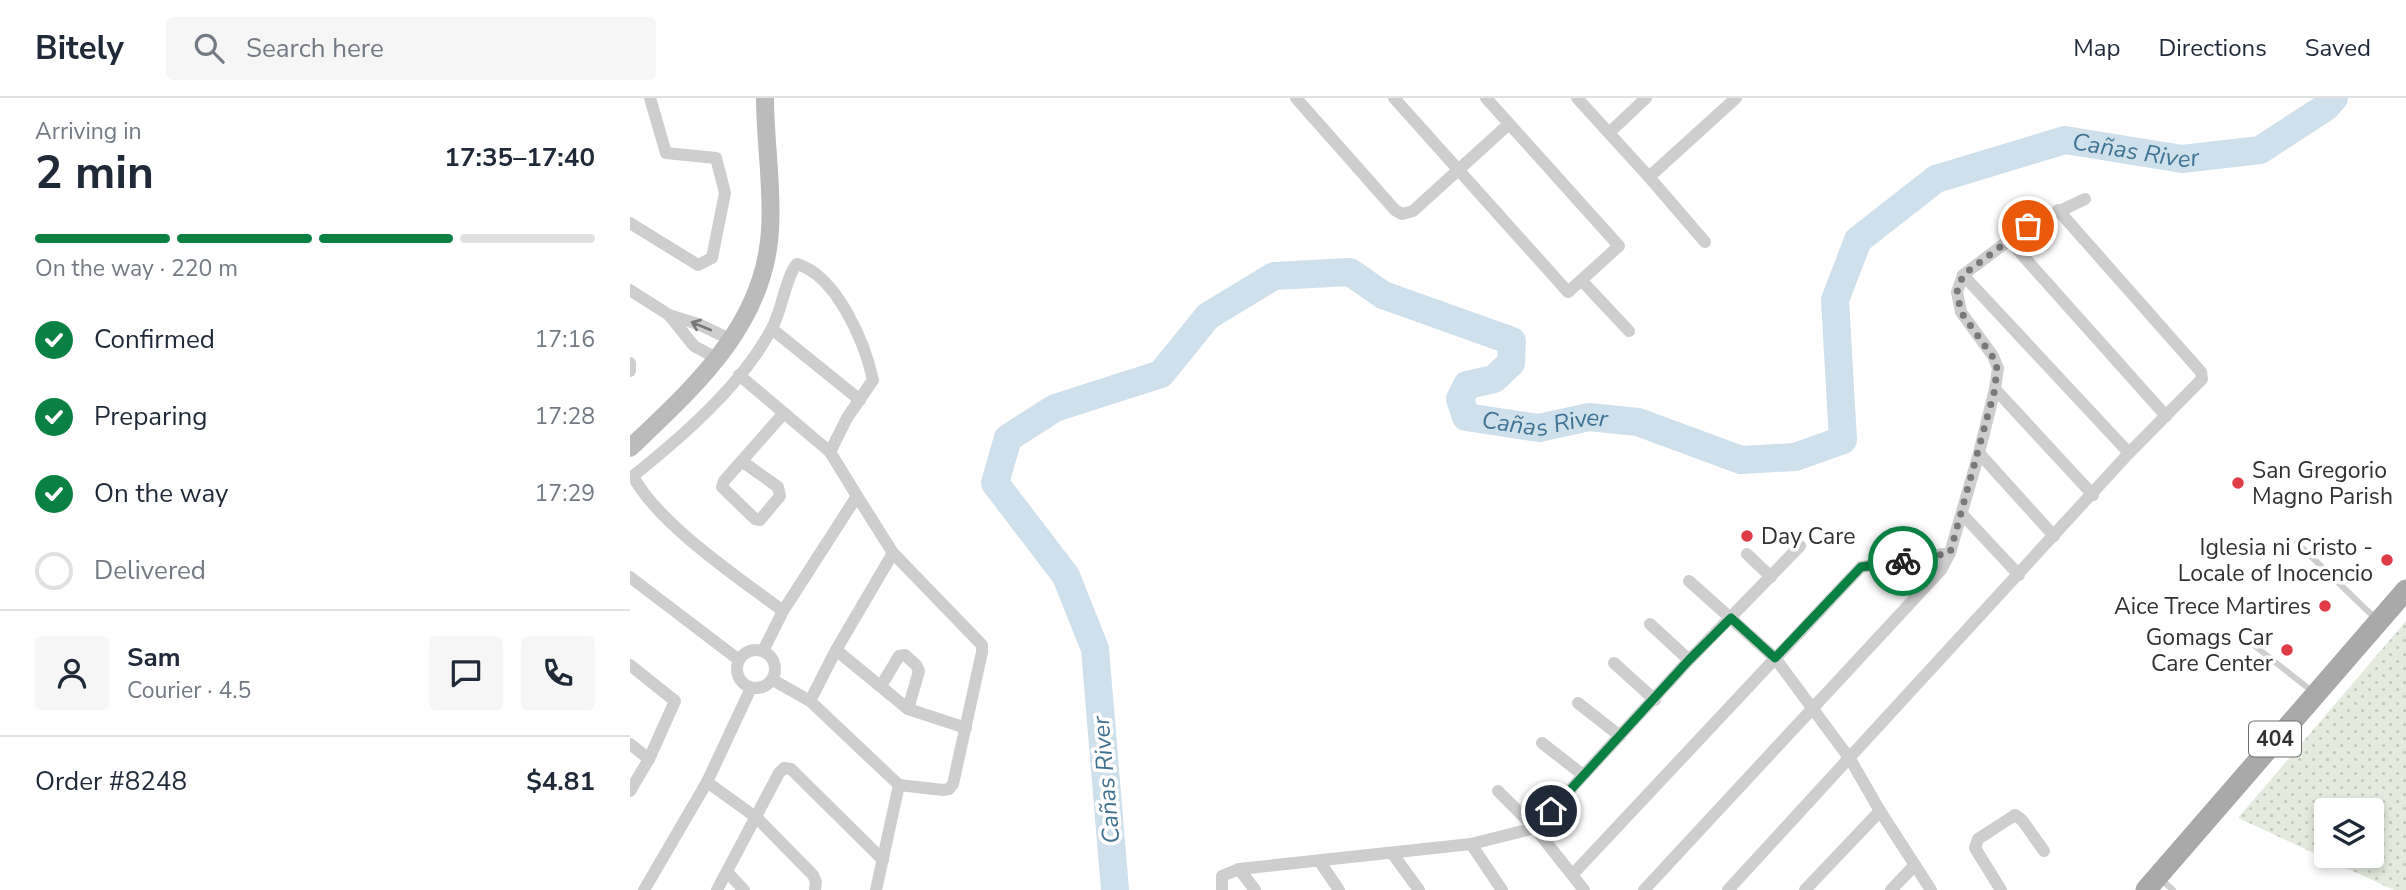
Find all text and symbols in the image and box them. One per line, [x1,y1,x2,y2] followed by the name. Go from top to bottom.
[166,17,656,80] search box
[35,26,124,71] text: Bitely
[190,29,228,67] icon: search
[246,31,384,66] text: Search here
[2073,32,2120,64] text: Map
[2158,32,2267,64] text: Directions
[2305,32,2371,64] text: Saved
[35,116,142,147] text: Arriving in
[2070,125,2202,175] water label: Cañas River
[444,140,595,175] text: 17:35–17:40
[35,141,154,204] text: 2 min
[1998,196,2058,256] pin
[2009,207,2047,245] icon: bag
[35,253,238,284] text: On the way · 220 m
[691,318,712,331] one-way arrow
[35,321,73,359] icon: check
[94,322,215,357] text: Confirmed
[535,324,595,355] text: 17:16
[35,398,73,436] icon: check
[94,399,207,434] text: Preparing
[535,401,595,432] text: 17:28
[1479,401,1611,444] water label: Cañas River
[2252,455,2393,512] place label: San Gregorio Magno Parish
[35,475,73,513] icon: check
[2230,475,2246,491] marker: San Gregorio Magno Parish
[94,476,228,511] text: On the way
[535,478,595,509] text: 17:29
[1761,521,1856,552] place label: Day Care
[1868,526,1938,596] courier
[1739,528,1755,544] marker: Day Care
[2178,532,2373,589] place label: Iglesia ni Cristo - Locale of Inocencio
[1884,542,1922,580] icon: bike
[2379,552,2395,568] marker: Iglesia ni Cristo - Locale of Inocencio
[94,553,206,588] text: Delivered
[2114,591,2311,622] place label: Aice Trece Martires
[2317,598,2333,614] marker: Aice Trece Martires
[2146,622,2274,679] place label: Gomags Car Care Center
[35,636,109,710] button: person
[429,636,503,710] button: chat
[521,636,595,710] button: phone
[127,640,180,675] text: Sam
[2279,642,2295,658] marker: Gomags Car Care Center
[127,675,251,706] text: Courier · 4.5
[1084,714,1128,845] water label: Cañas River
[2249,722,2301,756] road number: 404
[35,764,187,799] text: Order #8248
[526,764,595,799] text: $4.81
[1521,781,1581,841] pin
[1532,792,1570,830] icon: home
[2314,798,2384,868] map controls
[2314,798,2384,868] button: layers

